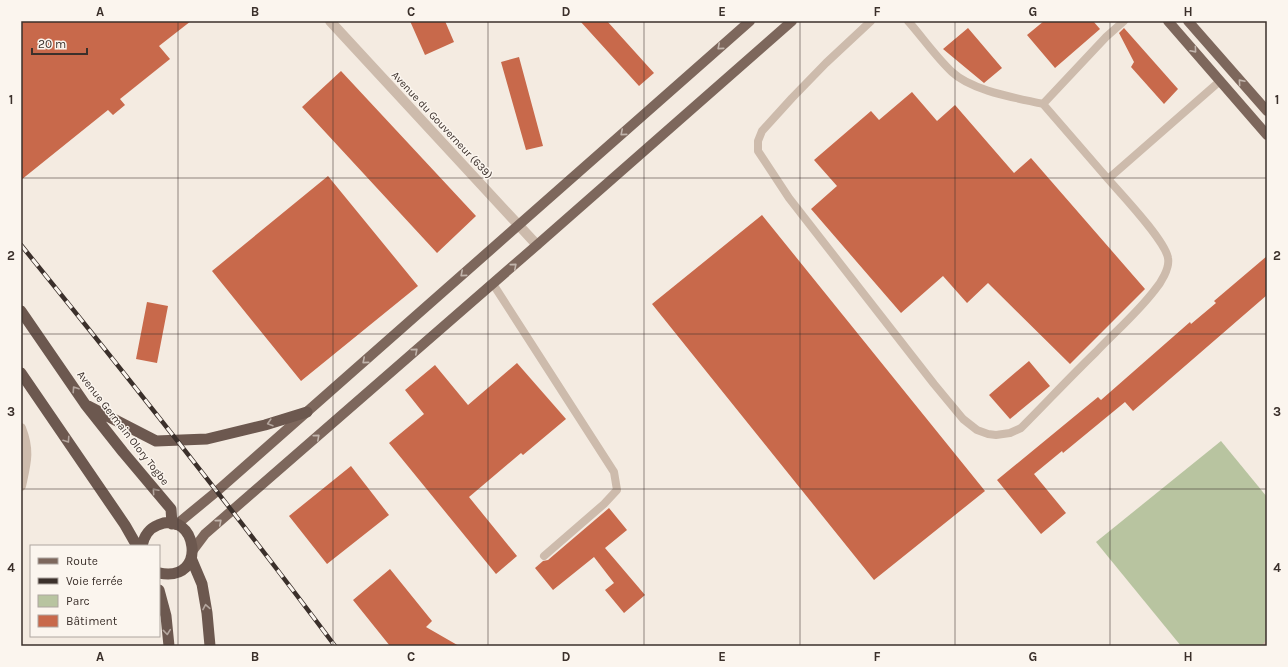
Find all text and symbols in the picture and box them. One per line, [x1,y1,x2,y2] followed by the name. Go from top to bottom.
[96,4,104,19] text: A
[251,4,259,19] text: B
[407,4,415,19] text: C
[562,4,571,19] text: D
[718,4,726,19] text: E
[873,4,881,19] text: F
[1029,4,1037,19] text: G
[1183,4,1193,19] text: H
[32,30,87,56] scale bar
[38,37,66,51] text: 20 m
[718,42,725,49] one-way arrow
[1189,46,1196,53] one-way arrow
[389,69,495,181] street label: Avenue du Gouverneur (639)
[1239,79,1246,86] one-way arrow
[9,92,13,107] text: 1
[1275,92,1279,107] text: 1
[620,128,628,135] one-way arrow
[7,248,15,263] text: 2
[1273,248,1281,263] text: 2
[509,264,516,271] one-way arrow
[460,270,467,277] one-way arrow
[411,349,418,356] one-way arrow
[362,356,370,363] one-way arrow
[74,368,172,488] street label: Avenue Germain Olory Togbe
[72,386,79,393] one-way arrow
[7,404,15,419] text: 3
[1273,404,1281,419] text: 3
[267,418,274,427] one-way arrow
[313,434,320,441] one-way arrow
[62,436,70,443] one-way arrow
[153,488,160,495] one-way arrow
[215,520,222,527] one-way arrow
[30,545,160,637] legend
[66,554,98,568] text: Route
[7,560,15,575] text: 4
[1273,560,1281,575] text: 4
[66,574,123,588] text: Voie ferrée
[66,594,90,608] text: Parc
[202,604,211,610] one-way arrow
[66,614,118,628] text: Bâtiment
[163,629,172,635] one-way arrow
[96,649,104,664] text: A
[251,649,259,664] text: B
[407,649,415,664] text: C
[562,649,571,664] text: D
[718,649,726,664] text: E
[873,649,881,664] text: F
[1029,649,1037,664] text: G
[1183,649,1193,664] text: H

